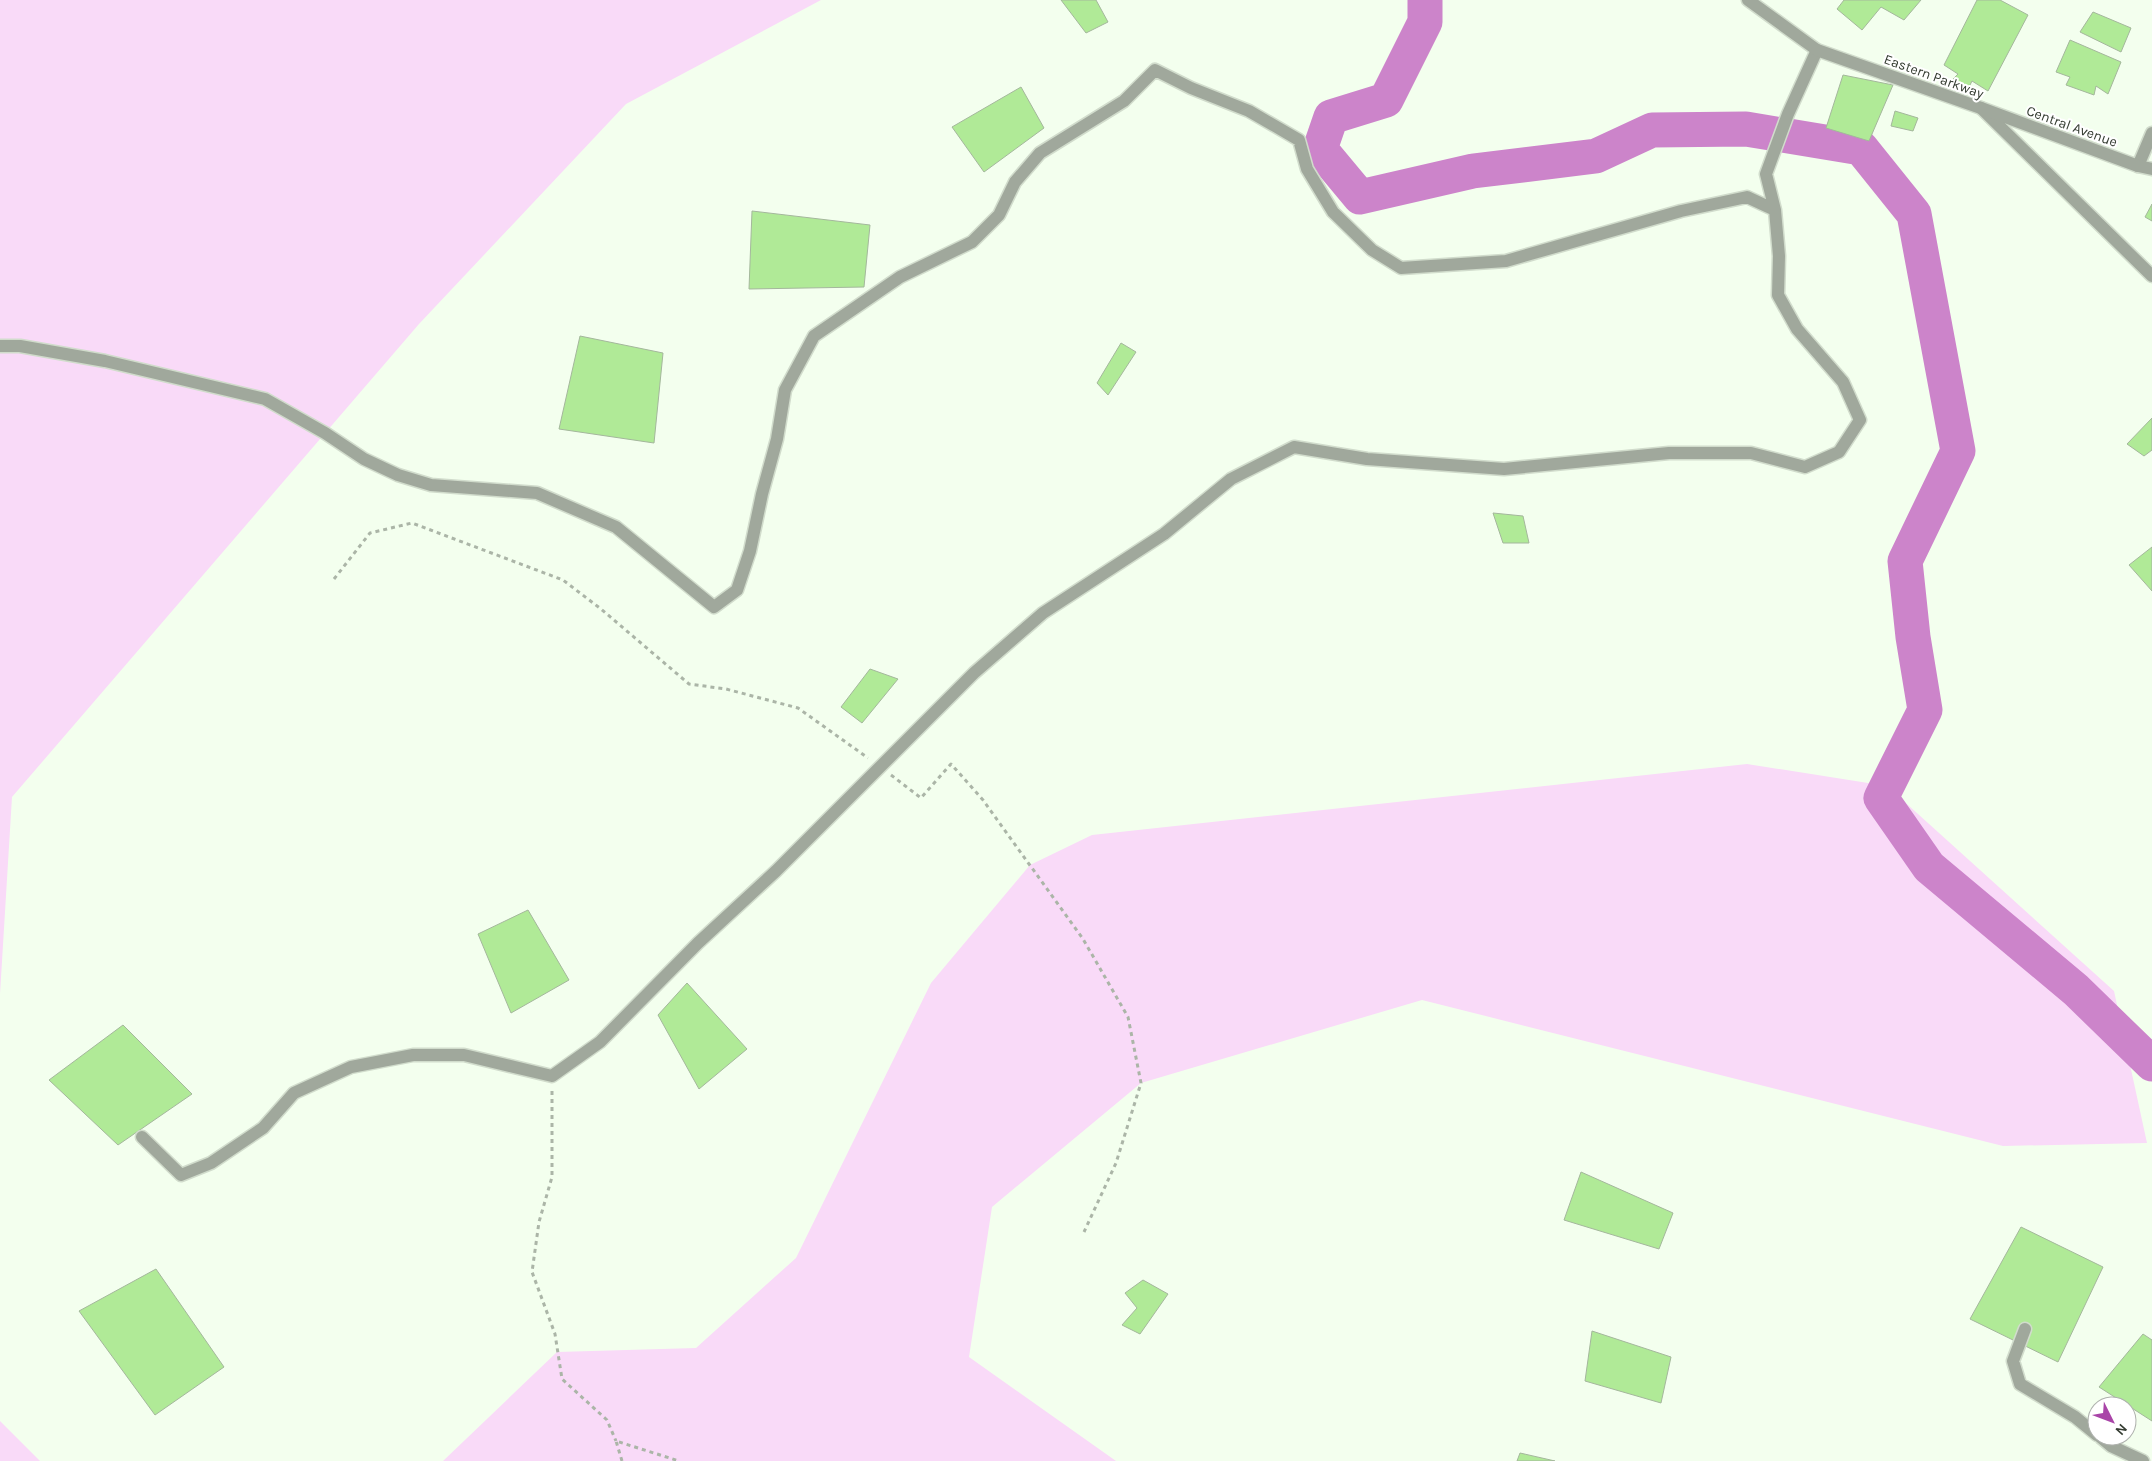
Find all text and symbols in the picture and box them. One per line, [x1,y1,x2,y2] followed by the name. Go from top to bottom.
[1882,51,1987,103] street label: Eastern Parkway
[2024,102,2120,151] street label: Central Avenue
[2087,1396,2137,1446] north arrow
[2112,1420,2131,1439] text: N

